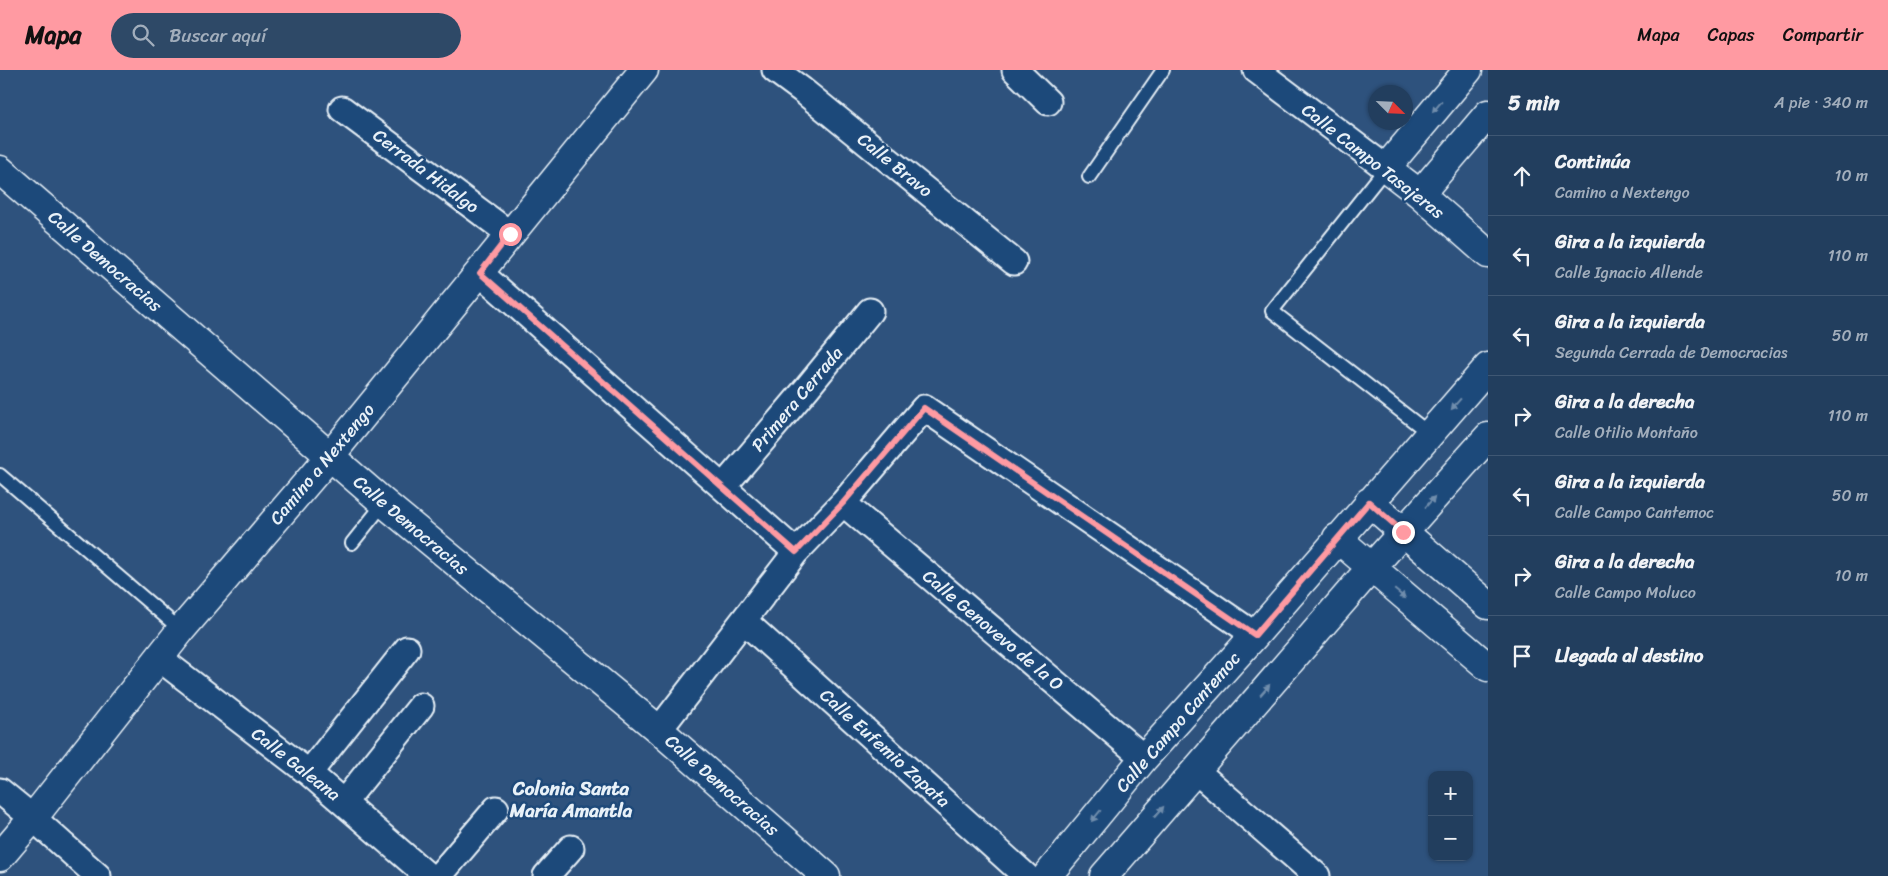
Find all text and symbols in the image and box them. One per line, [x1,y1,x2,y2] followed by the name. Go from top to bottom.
[111,13,461,58] search box
[25,14,81,56] text: Mapa
[169,19,266,52] text: Buscar aquí
[1637,19,1680,51] text: Mapa
[1708,19,1755,51] text: Capas
[1783,19,1863,51] text: Compartir
[129,21,157,49] icon: search
[1508,84,1560,122] text: 5 min
[1368,85,1413,130] north arrow
[1774,88,1868,117] text: A pie · 340 m
[1294,95,1452,228] street label: Calle Campo Tasajeras
[1431,101,1442,114] one-way arrow
[366,120,486,222] street label: Cerrada Hidalgo
[850,124,940,206] street label: Calle Bravo
[1555,145,1630,178] text: Continúa
[1835,161,1868,190] text: 10 m
[1508,162,1536,190] icon: ahead
[1555,178,1690,207] text: Camino a Nextengo
[40,202,170,321] street label: Calle Democracias
[499,223,522,246] route start
[1555,225,1705,258] text: Gira a la izquierda
[1828,241,1868,270] text: 110 m
[1508,242,1536,270] icon: left
[1555,258,1703,287] text: Calle Ignacio Allende
[1555,305,1705,338] text: Gira a la izquierda
[1832,321,1868,350] text: 50 m
[1508,322,1536,350] icon: left
[1555,338,1788,367] text: Segunda Cerrada de Democracias
[743,339,851,459] street label: Primera Cerrada
[1555,385,1694,418] text: Gira a la derecha
[261,396,383,532] street label: Camino a Nextengo
[1450,397,1462,409] one-way arrow
[1828,401,1868,430] text: 110 m
[1508,402,1536,430] icon: right
[1555,418,1698,447] text: Calle Otilio Montaño
[1555,465,1705,498] text: Gira a la izquierda
[346,467,477,584] street label: Calle Democracias
[1832,481,1868,510] text: 50 m
[1508,482,1536,510] icon: left
[1424,496,1435,508] one-way arrow
[1555,498,1714,527] text: Calle Campo Cantemoc
[1392,521,1415,544] route end
[1555,545,1694,578] text: Gira a la derecha
[915,561,1071,699] street label: Calle Genovevo de la O
[1835,561,1868,590] text: 10 m
[1508,562,1536,590] icon: right
[1555,578,1696,607] text: Calle Campo Moluco
[1394,588,1407,599] one-way arrow
[1555,639,1704,672] text: Llegada al destino
[1508,642,1536,670] icon: arrive
[1107,644,1249,800] street label: Calle Campo Cantemoc
[812,680,958,816] street label: Calle Eufemio Zapata
[1259,684,1271,696] one-way arrow
[244,718,348,810] street label: Calle Galeana
[657,726,787,845] street label: Calle Democracias
[1428,771,1473,861] map controls
[1428,771,1473,816] button: +
[509,772,633,827] district label: Colonia Santa María Amantla
[1153,806,1164,819] one-way arrow
[1091,810,1102,823] one-way arrow
[1428,816,1473,861] button: −

